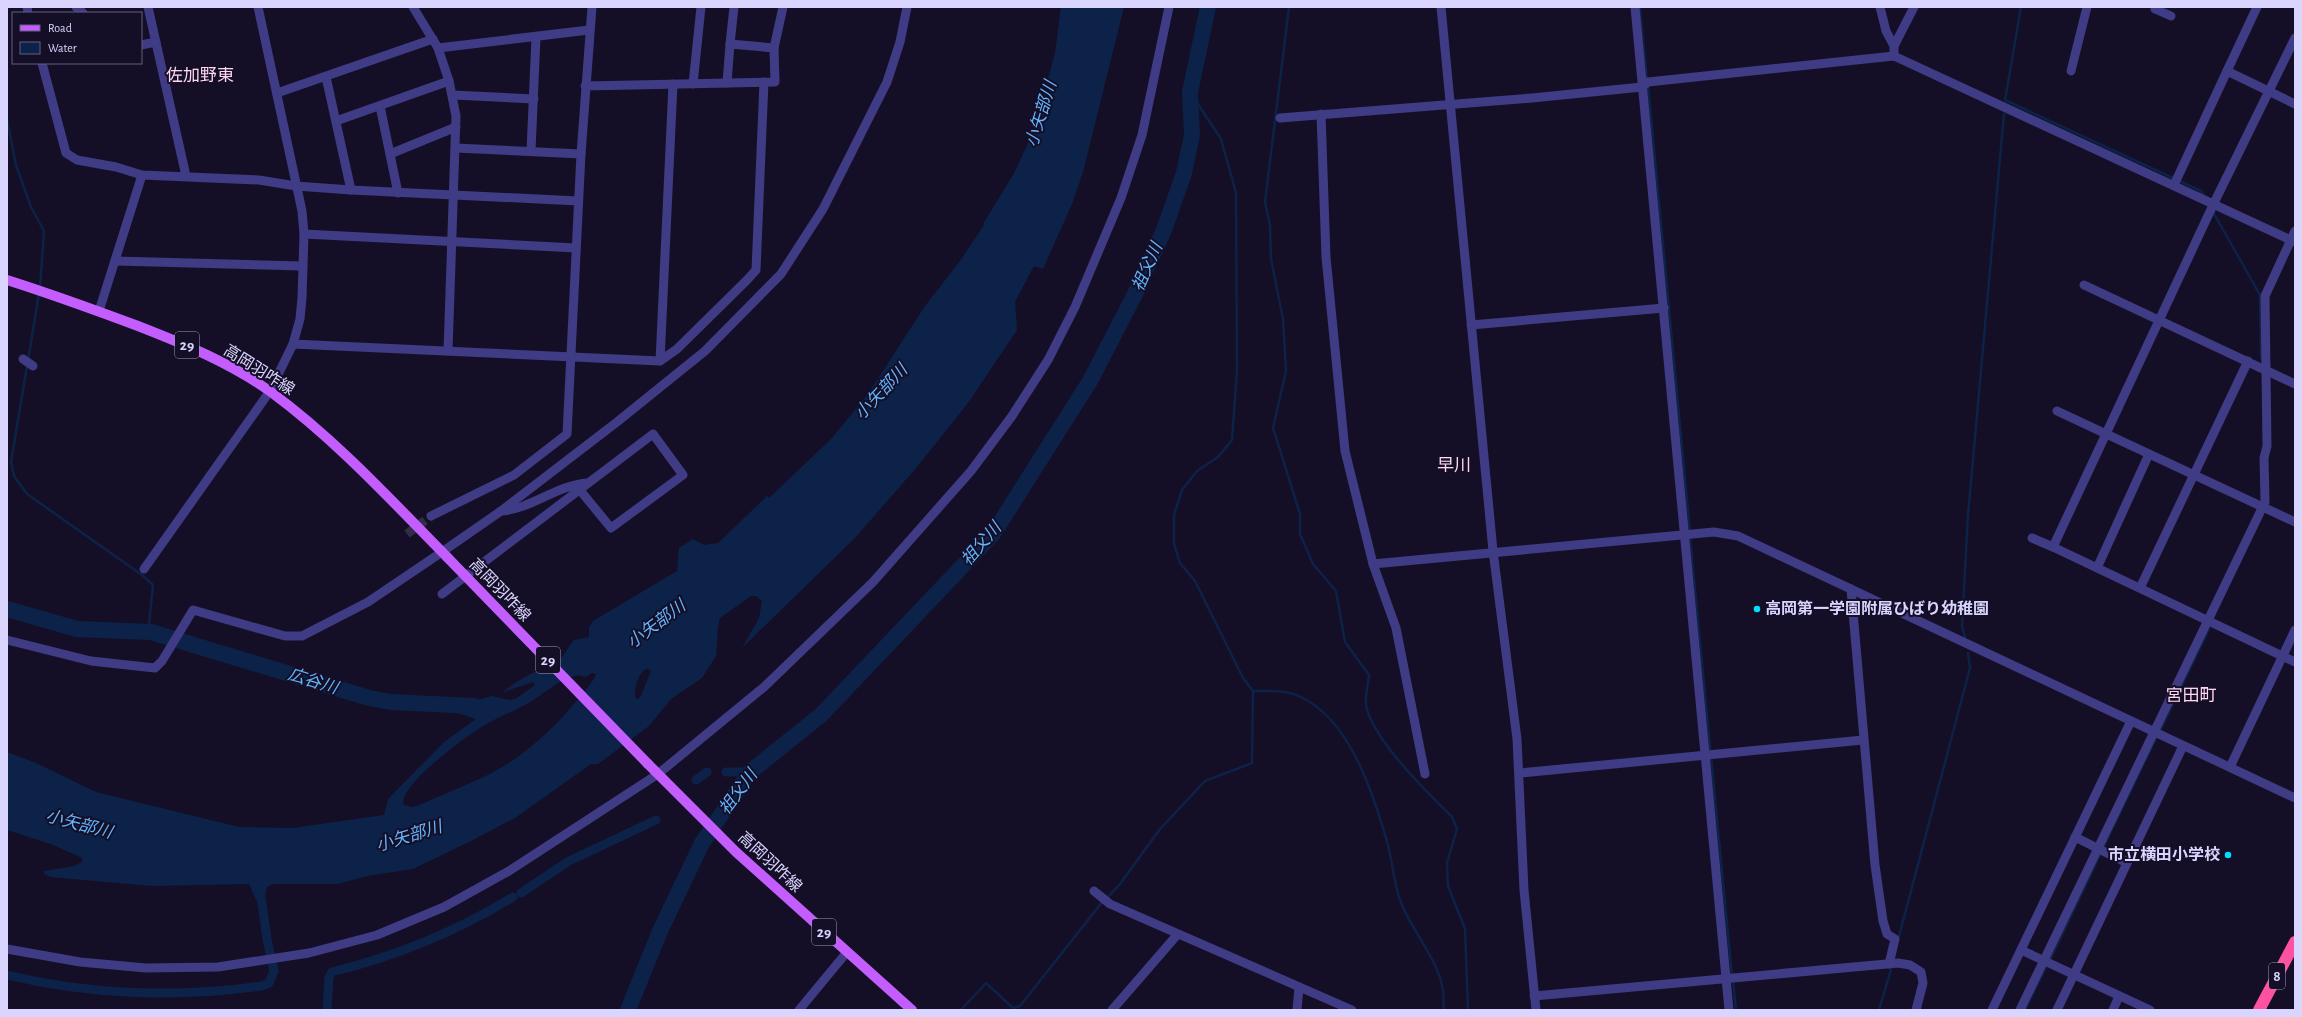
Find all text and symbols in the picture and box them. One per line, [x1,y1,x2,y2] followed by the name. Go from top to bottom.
[12,12,142,64] legend
[48,22,72,34] text: Road
[48,42,77,54] text: Water
[166,66,234,84] district label: 佐加野東
[1022,77,1060,149] water label: 小矢部川
[1128,238,1166,294] water label: 祖父川
[175,332,199,358] road number: 29
[221,341,298,398] street label: 高岡羽咋線
[851,359,912,423] water label: 小矢部川
[1437,456,1471,474] district label: 早川
[957,517,1005,569] water label: 祖父川
[466,555,534,624] street label: 高岡羽咋線
[623,595,690,651] water label: 小矢部川
[1765,600,1989,617] place label: 高岡第一学園附属ひばり幼稚園
[1752,604,1762,614] marker: 高岡第一学園附属ひばり幼稚園
[536,647,560,673] road number: 29
[286,664,342,697] water label: 広谷川
[2166,687,2217,704] district label: 宮田町
[715,764,761,817] water label: 祖父川
[44,806,116,842] water label: 小矢部川
[374,816,446,854] water label: 小矢部川
[735,828,805,895] street label: 高岡羽咋線
[2108,845,2220,863] place label: 市立横田小学校
[2223,850,2233,860] marker: 市立横田小学校
[812,919,836,945] road number: 29
[2269,963,2285,989] road number: 8

